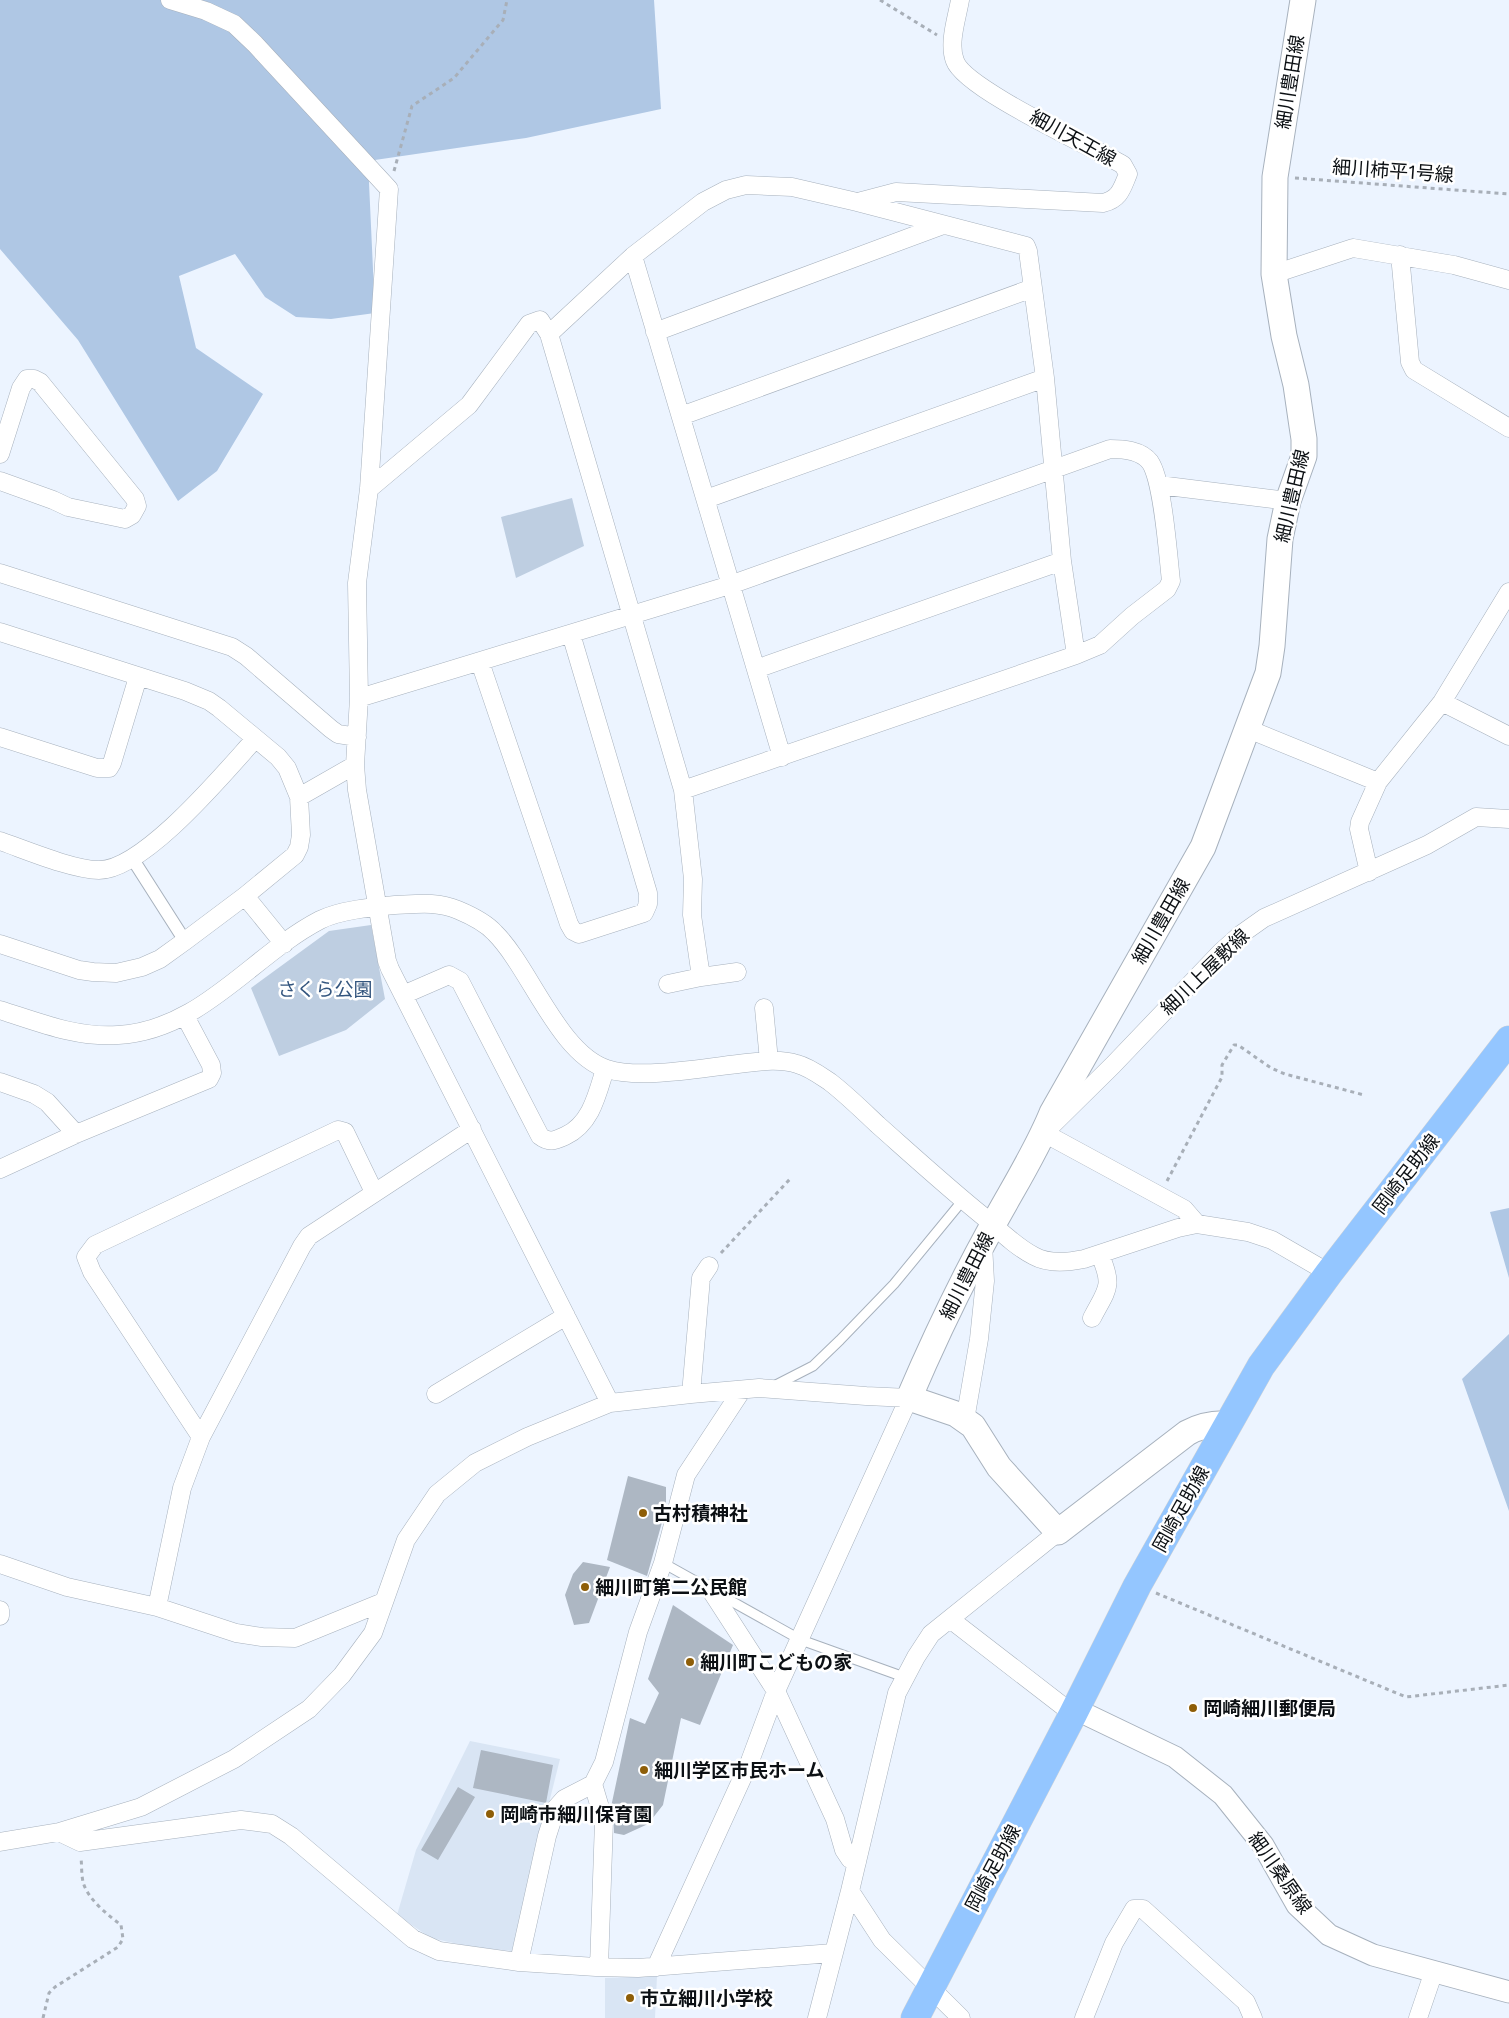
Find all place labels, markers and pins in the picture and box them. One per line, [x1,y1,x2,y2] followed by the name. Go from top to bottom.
[653,1502,748,1525] place label: 古村積神社
[637,1507,649,1519] marker: 古村積神社
[595,1576,747,1599] place label: 細川町第二公民館
[579,1581,591,1593] marker: 細川町第二公民館
[700,1651,852,1674] place label: 細川町こどもの家
[684,1656,696,1668] marker: 細川町こどもの家
[1203,1697,1336,1720] place label: 岡崎細川郵便局
[1187,1702,1199,1714] marker: 岡崎細川郵便局
[654,1759,824,1782] place label: 細川学区市民ホーム
[638,1764,650,1776] marker: 細川学区市民ホーム
[500,1803,652,1826] place label: 岡崎市細川保育園
[484,1808,496,1820] marker: 岡崎市細川保育園
[640,1987,773,2010] place label: 市立細川小学校
[624,1992,636,2004] marker: 市立細川小学校

